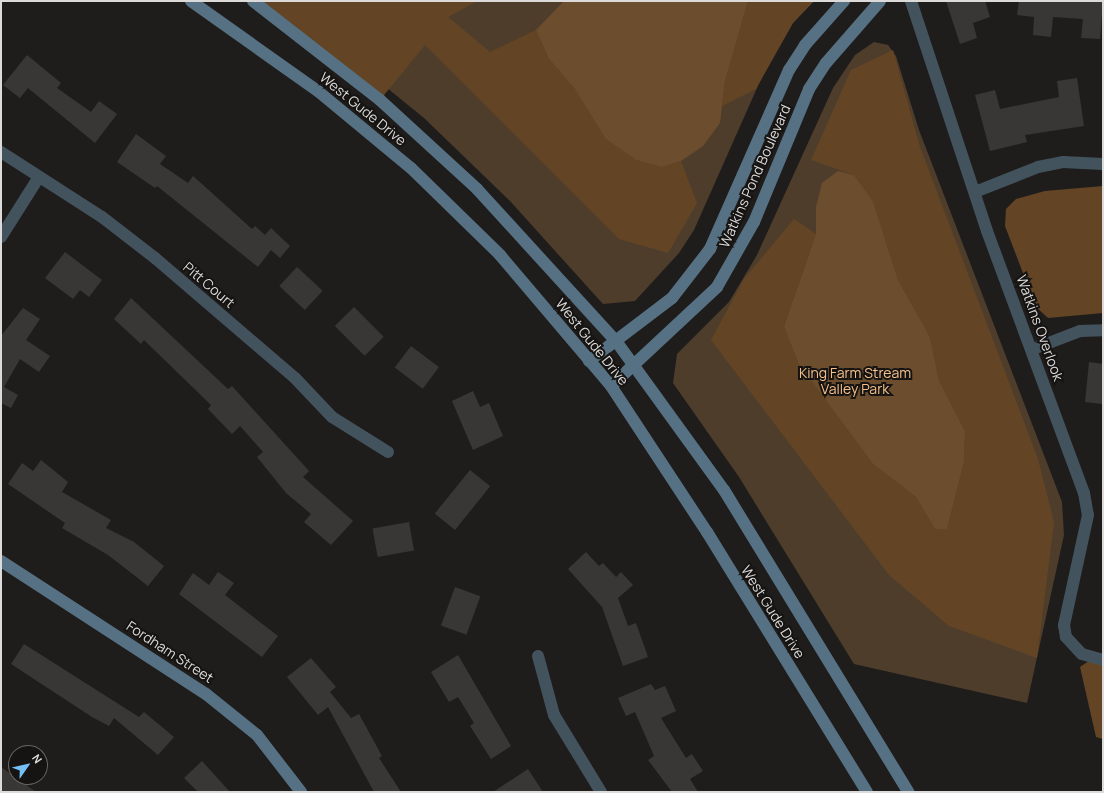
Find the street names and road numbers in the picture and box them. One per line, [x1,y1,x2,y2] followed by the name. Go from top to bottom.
[316,69,410,149] street label: West Gude Drive
[716,102,794,250] street label: Watkins Pond Boulevard
[180,259,238,311] street label: Pitt Court
[1013,273,1067,383] street label: Watkins Overlook
[552,295,632,389] street label: West Gude Drive
[738,562,808,662] street label: West Gude Drive
[123,618,217,686] street label: Fordham Street

